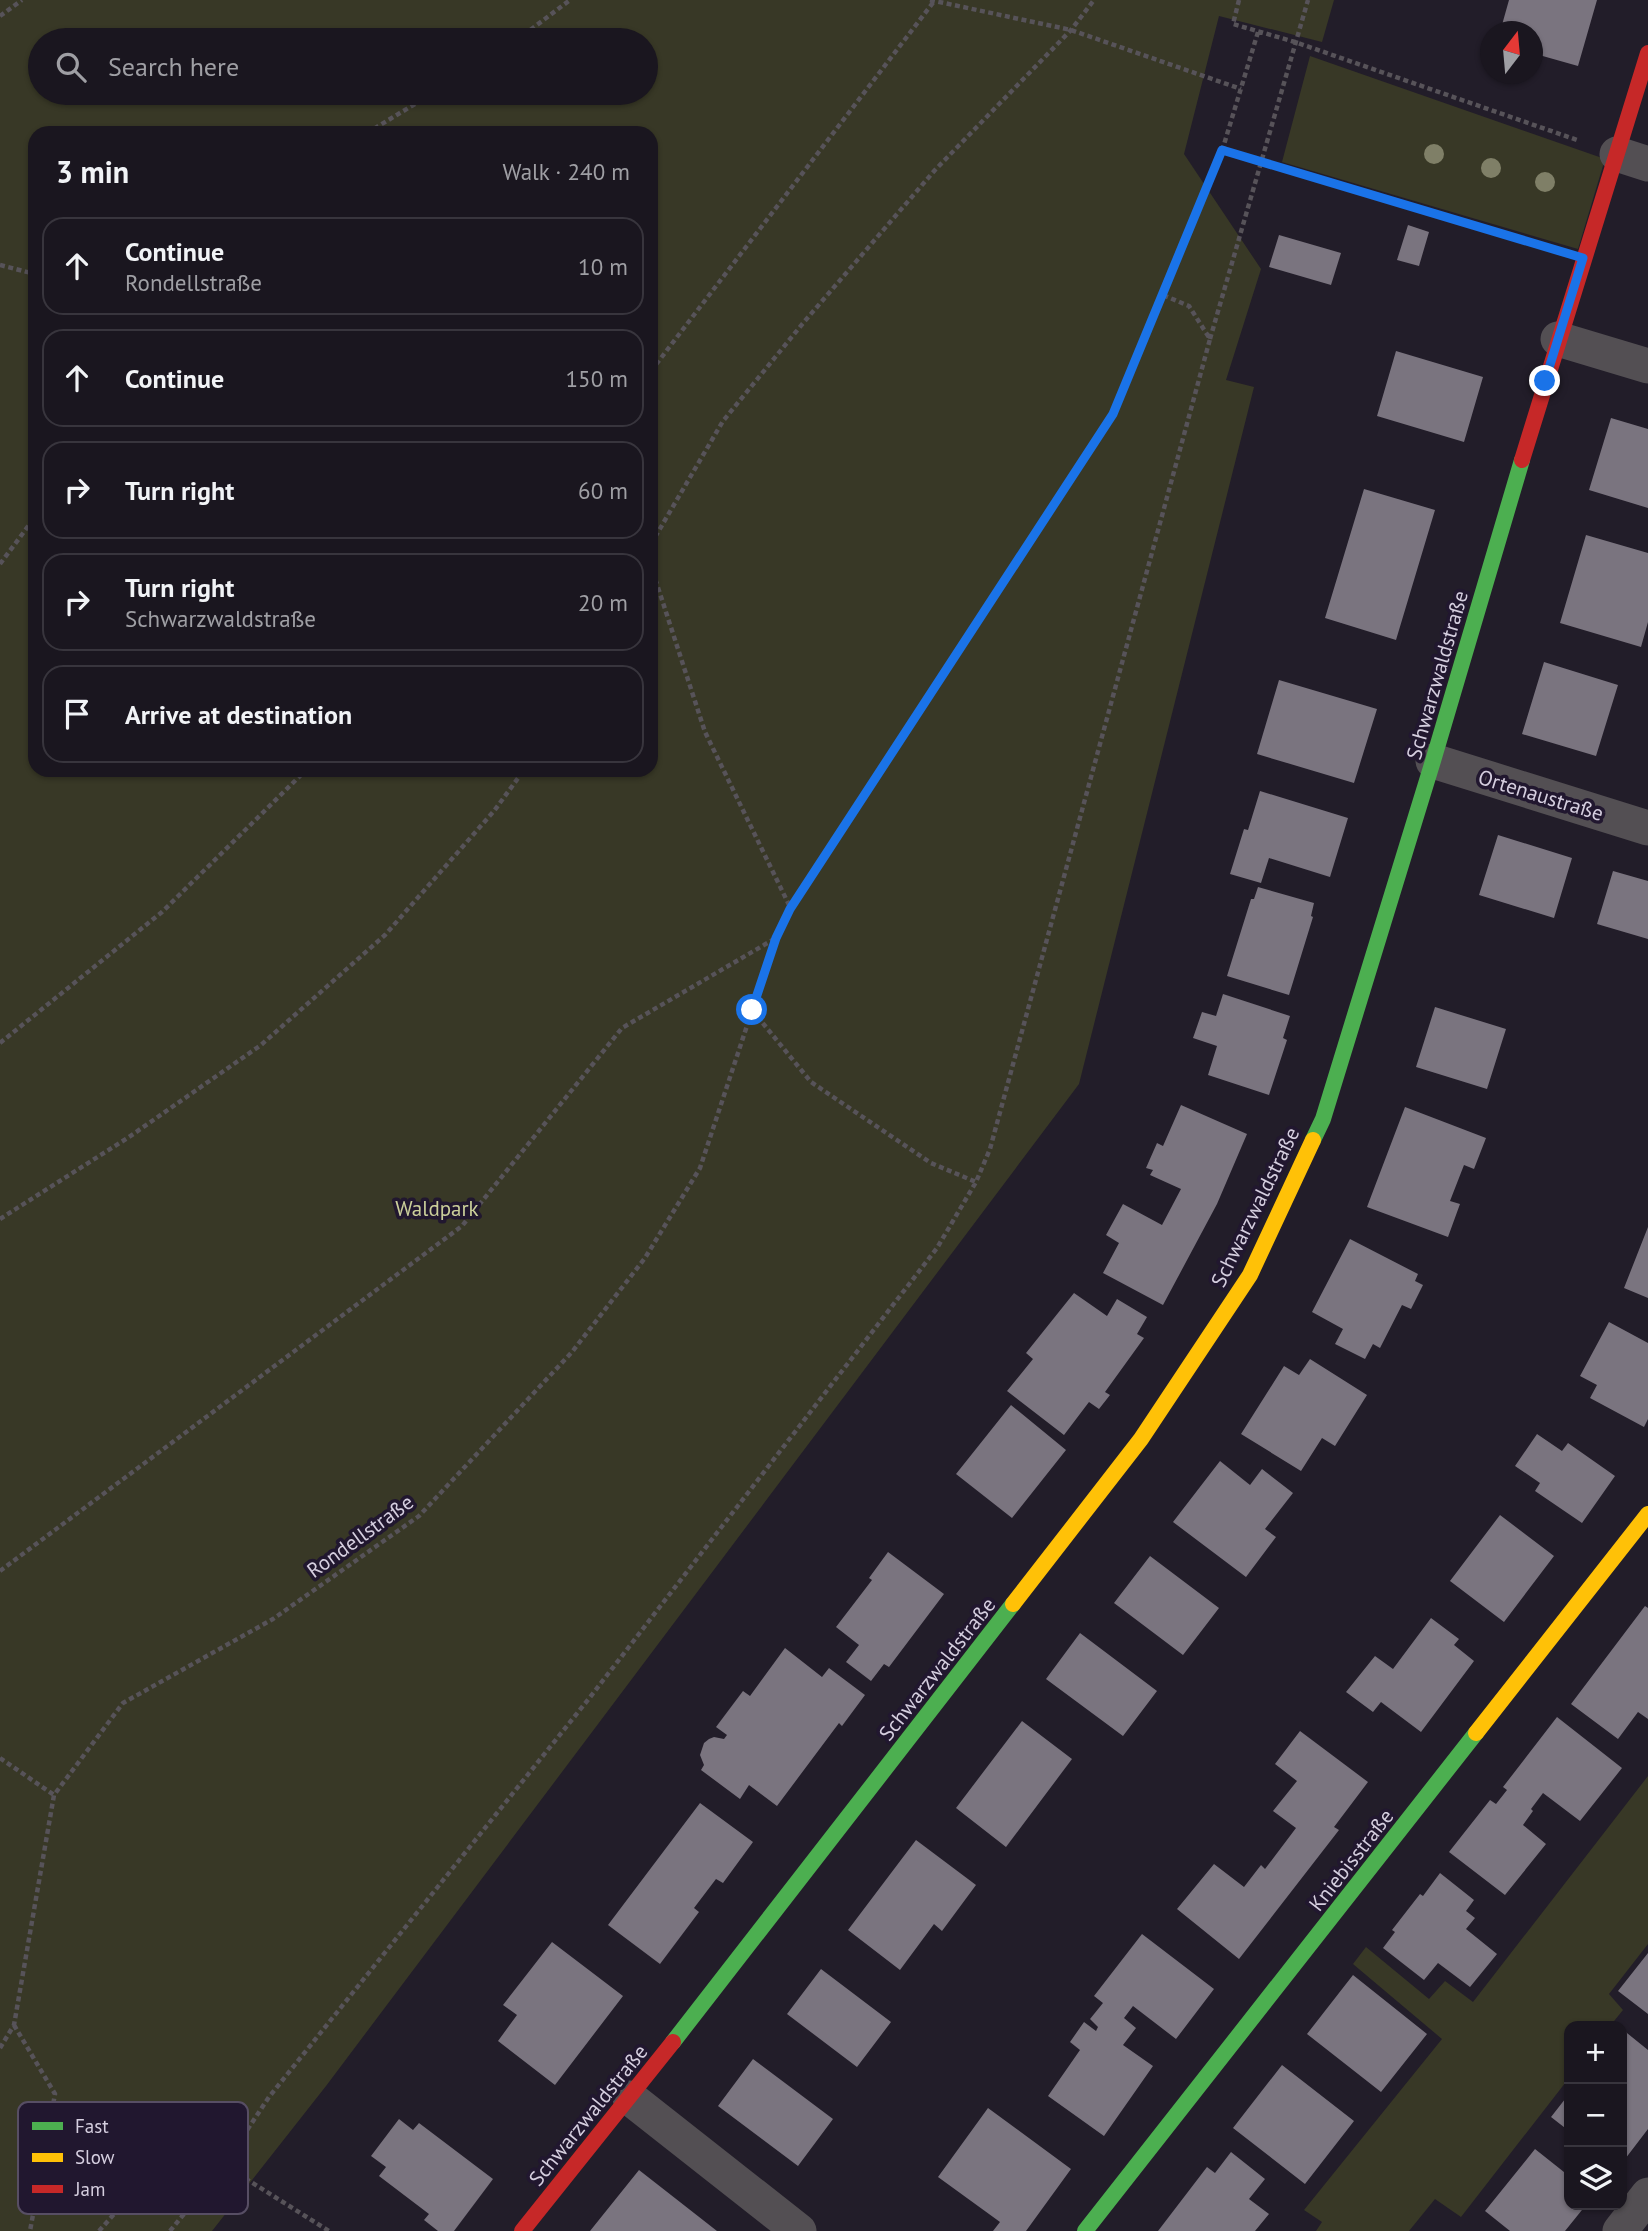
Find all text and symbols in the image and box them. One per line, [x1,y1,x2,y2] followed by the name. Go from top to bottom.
[1480,21,1543,84] north arrow
[28,28,658,105] search box
[52,48,90,86] icon: search
[108,50,239,83] text: Search here
[56,152,129,191] text: 3 min
[503,157,630,186] text: Walk · 240 m
[125,235,224,268] text: Continue
[58,247,96,285] icon: ahead
[578,252,628,281] text: 10 m
[125,268,262,297] text: Rondellstraße
[58,359,96,397] icon: ahead
[125,362,224,395] text: Continue
[566,364,628,393] text: 150 m
[1529,365,1560,396] route end
[58,471,96,509] icon: right
[125,474,234,507] text: Turn right
[578,476,628,505] text: 60 m
[125,571,234,604] text: Turn right
[58,583,96,621] icon: right
[1400,587,1474,763] street label: Schwarzwaldstraße
[578,588,628,617] text: 20 m
[125,604,316,633] text: Schwarzwaldstraße
[58,695,96,733] icon: arrive
[125,698,352,731] text: Arrive at destination
[1475,763,1607,827] street label: Ortenaustraße
[736,994,767,1025] route start
[1205,1123,1305,1291] street label: Schwarzwaldstraße
[395,1195,479,1222] park label: Waldpark
[301,1488,419,1584] street label: Rondellstraße
[873,1592,1001,1746] street label: Schwarzwaldstraße
[1303,1803,1399,1917] street label: Kniebisstraße
[1564,2021,1627,2210] map controls
[1564,2021,1627,2084] button: +
[523,2039,653,2191] street label: Schwarzwaldstraße
[1564,2084,1627,2147] button: −
[18,2102,248,2214] legend
[75,2114,109,2138] text: Fast
[75,2145,115,2169] text: Slow
[1564,2147,1627,2210] button: layers
[74,2177,105,2201] text: Jam

